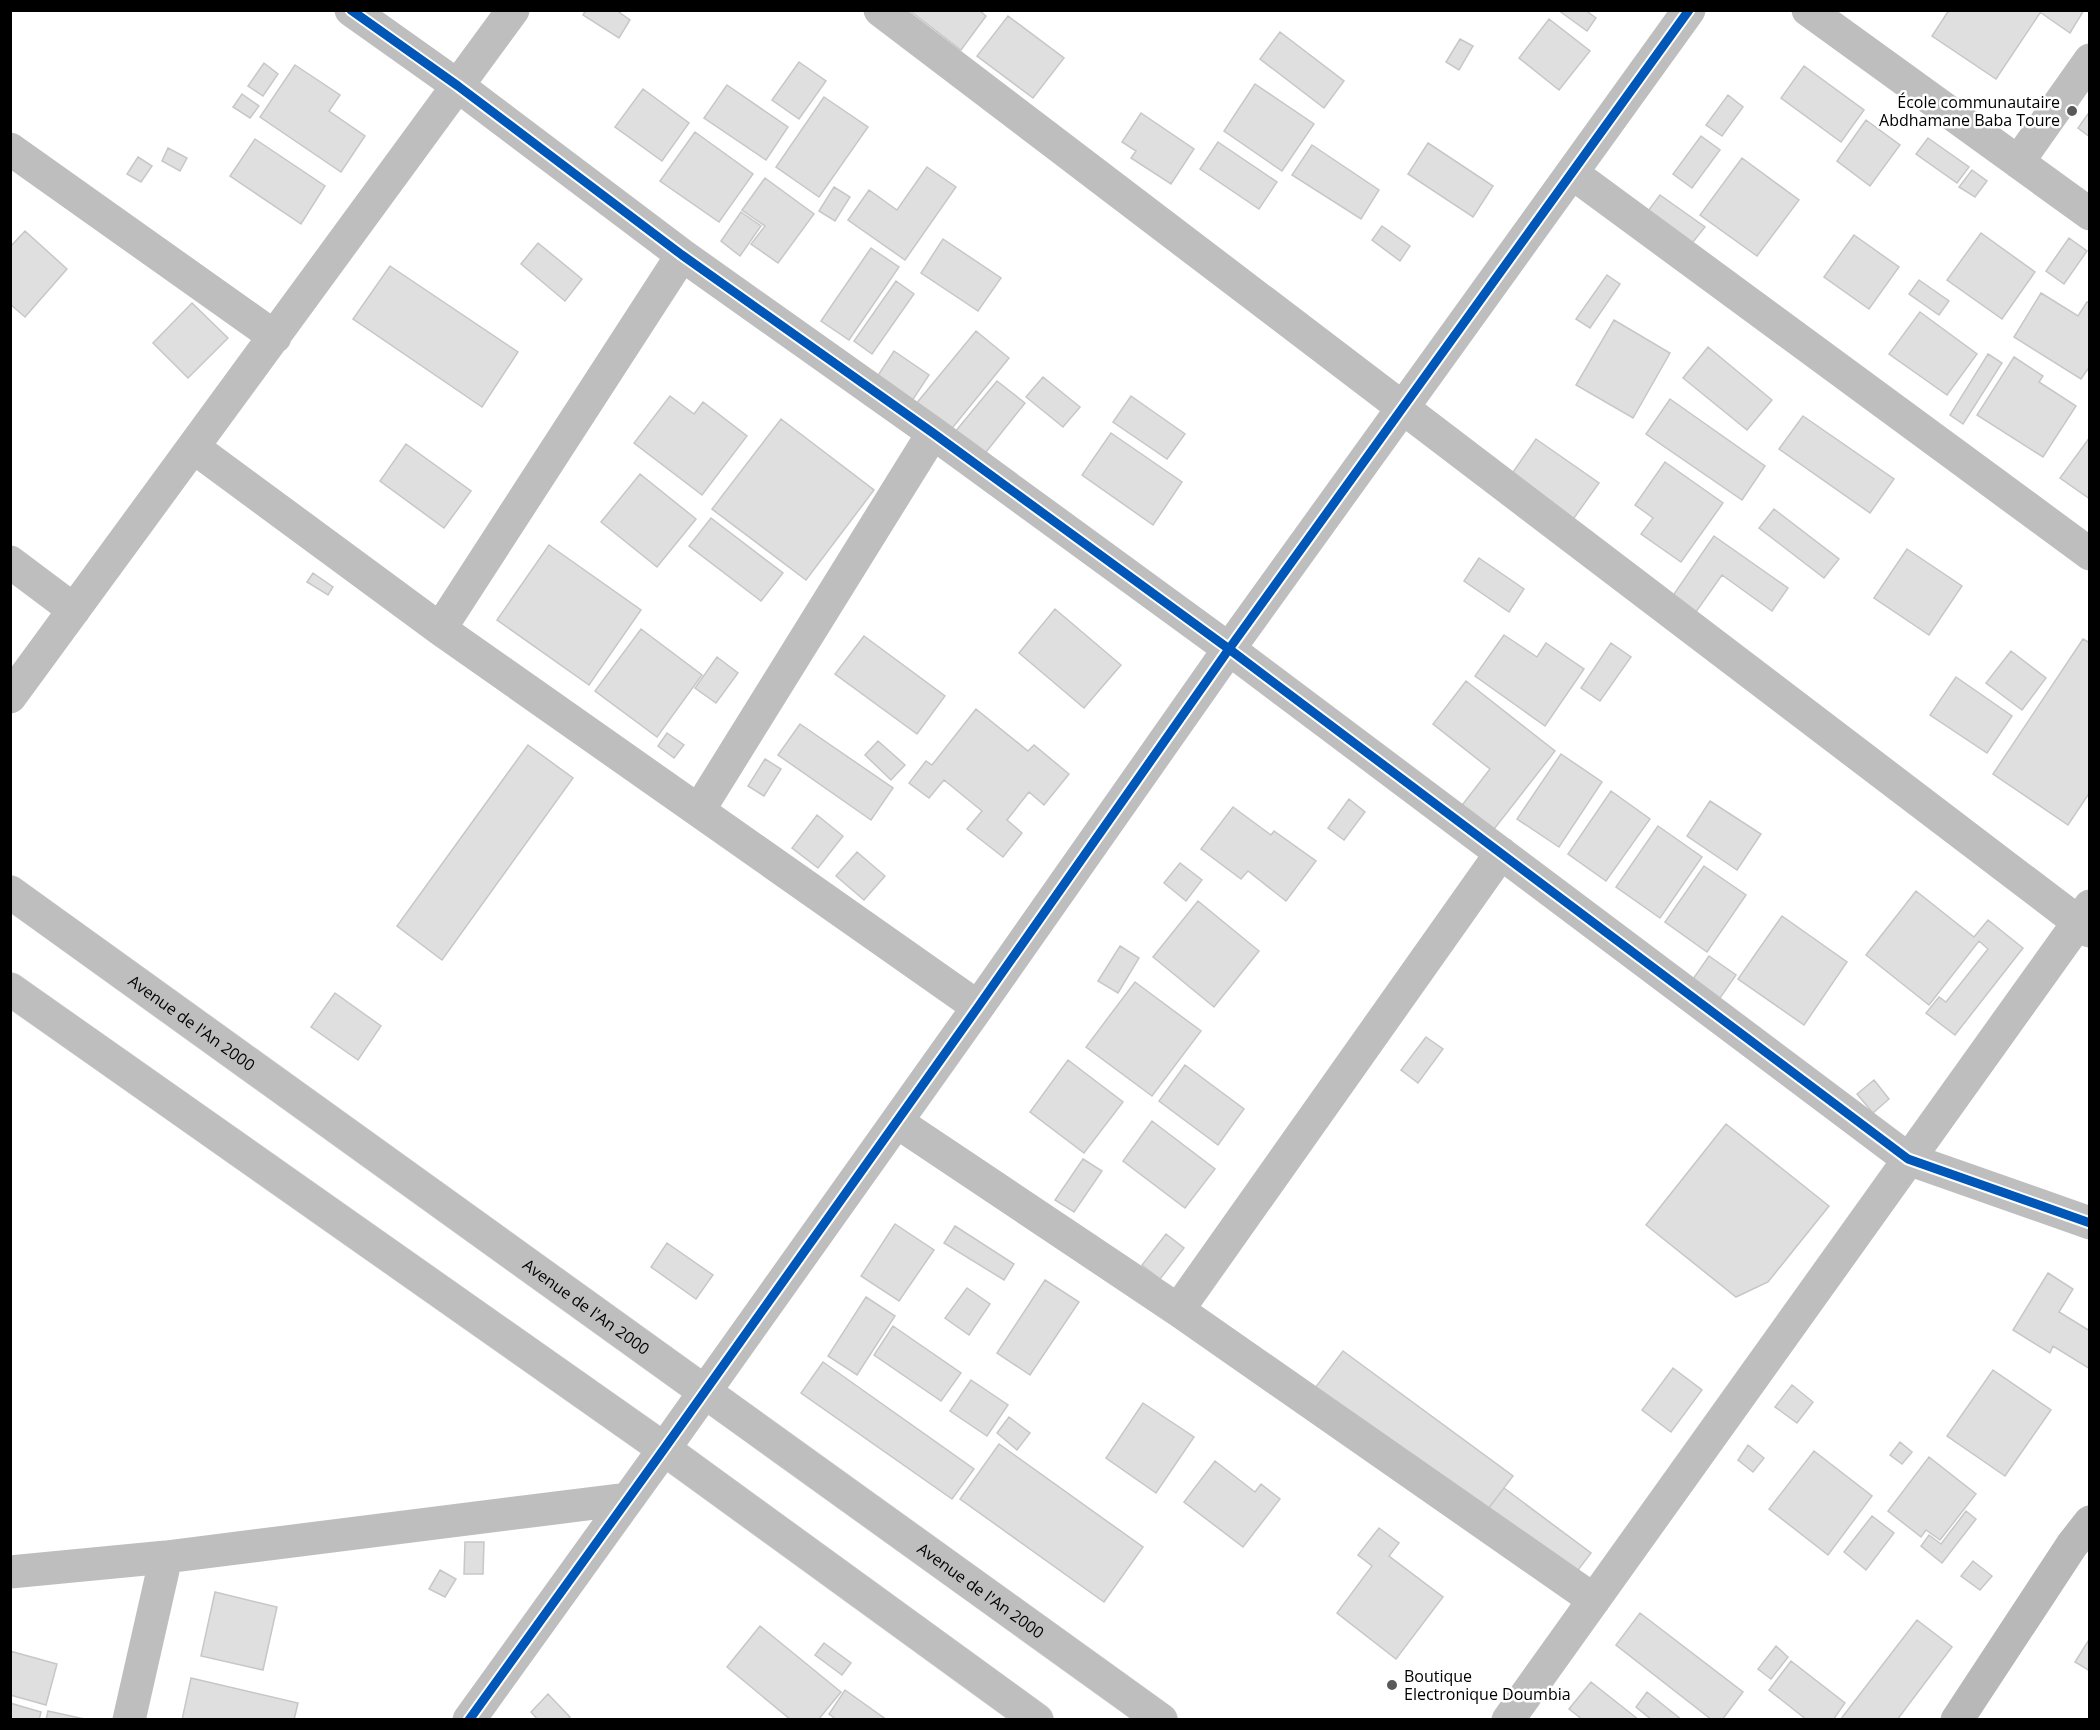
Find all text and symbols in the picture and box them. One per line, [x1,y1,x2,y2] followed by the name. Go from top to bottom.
[1879,91,2060,131] place label: École communautaire Abdhamane Baba Toure
[2065,104,2079,118] marker: École communautaire Abdhamane Baba Toure
[124,970,260,1076] street label: Avenue de l'An 2000
[519,1254,654,1360] street label: Avenue de l'An 2000
[913,1537,1049,1643] street label: Avenue de l'An 2000
[1404,1665,1571,1705] place label: Boutique Electronique Doumbia
[1385,1678,1399,1692] marker: Boutique Electronique Doumbia

